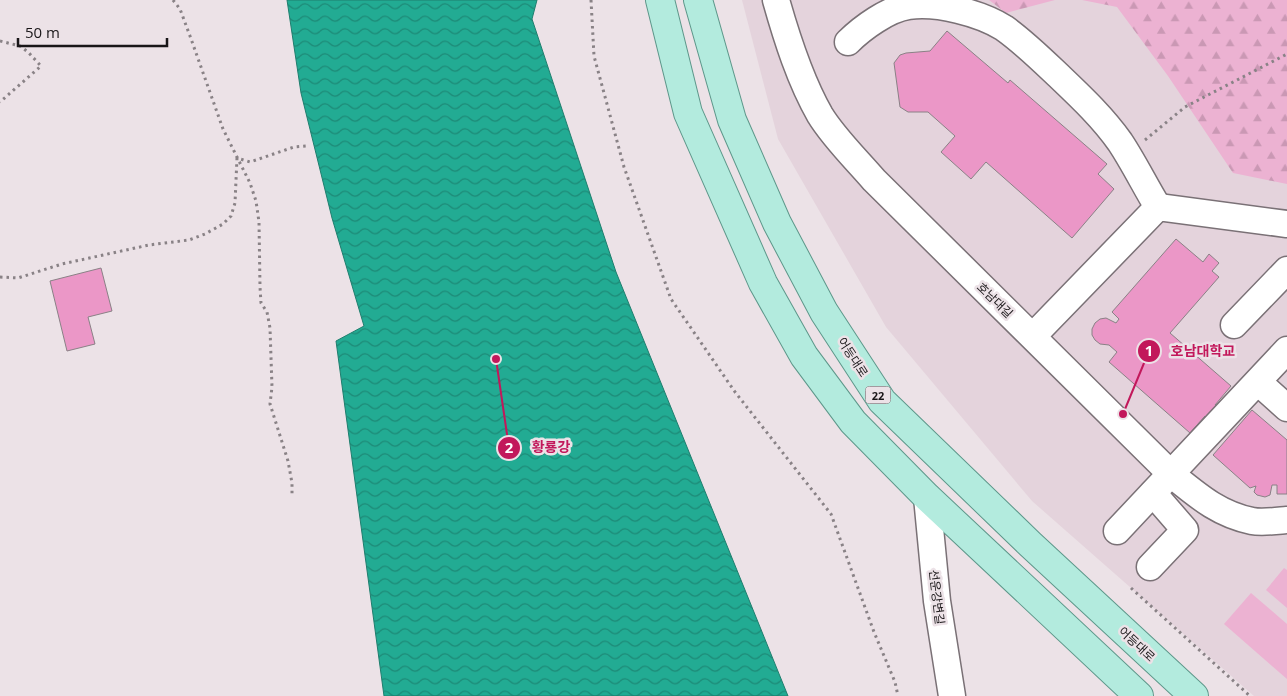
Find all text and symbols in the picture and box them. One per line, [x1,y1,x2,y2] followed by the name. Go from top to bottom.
[18,15,166,47] scale bar
[25,22,60,42] text: 50 m
[973,279,1017,321] street label: 호남대길
[834,334,872,380] street label: 어등대로
[1136,337,1246,366] callout: 호남대학교
[1145,340,1153,360] text: 1
[1171,341,1235,360] text: 호남대학교
[866,386,890,404] road number: 22
[496,433,580,462] callout: 황룡강
[505,437,514,457] text: 2
[532,437,570,456] text: 황룡강
[925,569,949,625] street label: 선운강변길
[1115,623,1159,665] street label: 어등대로

